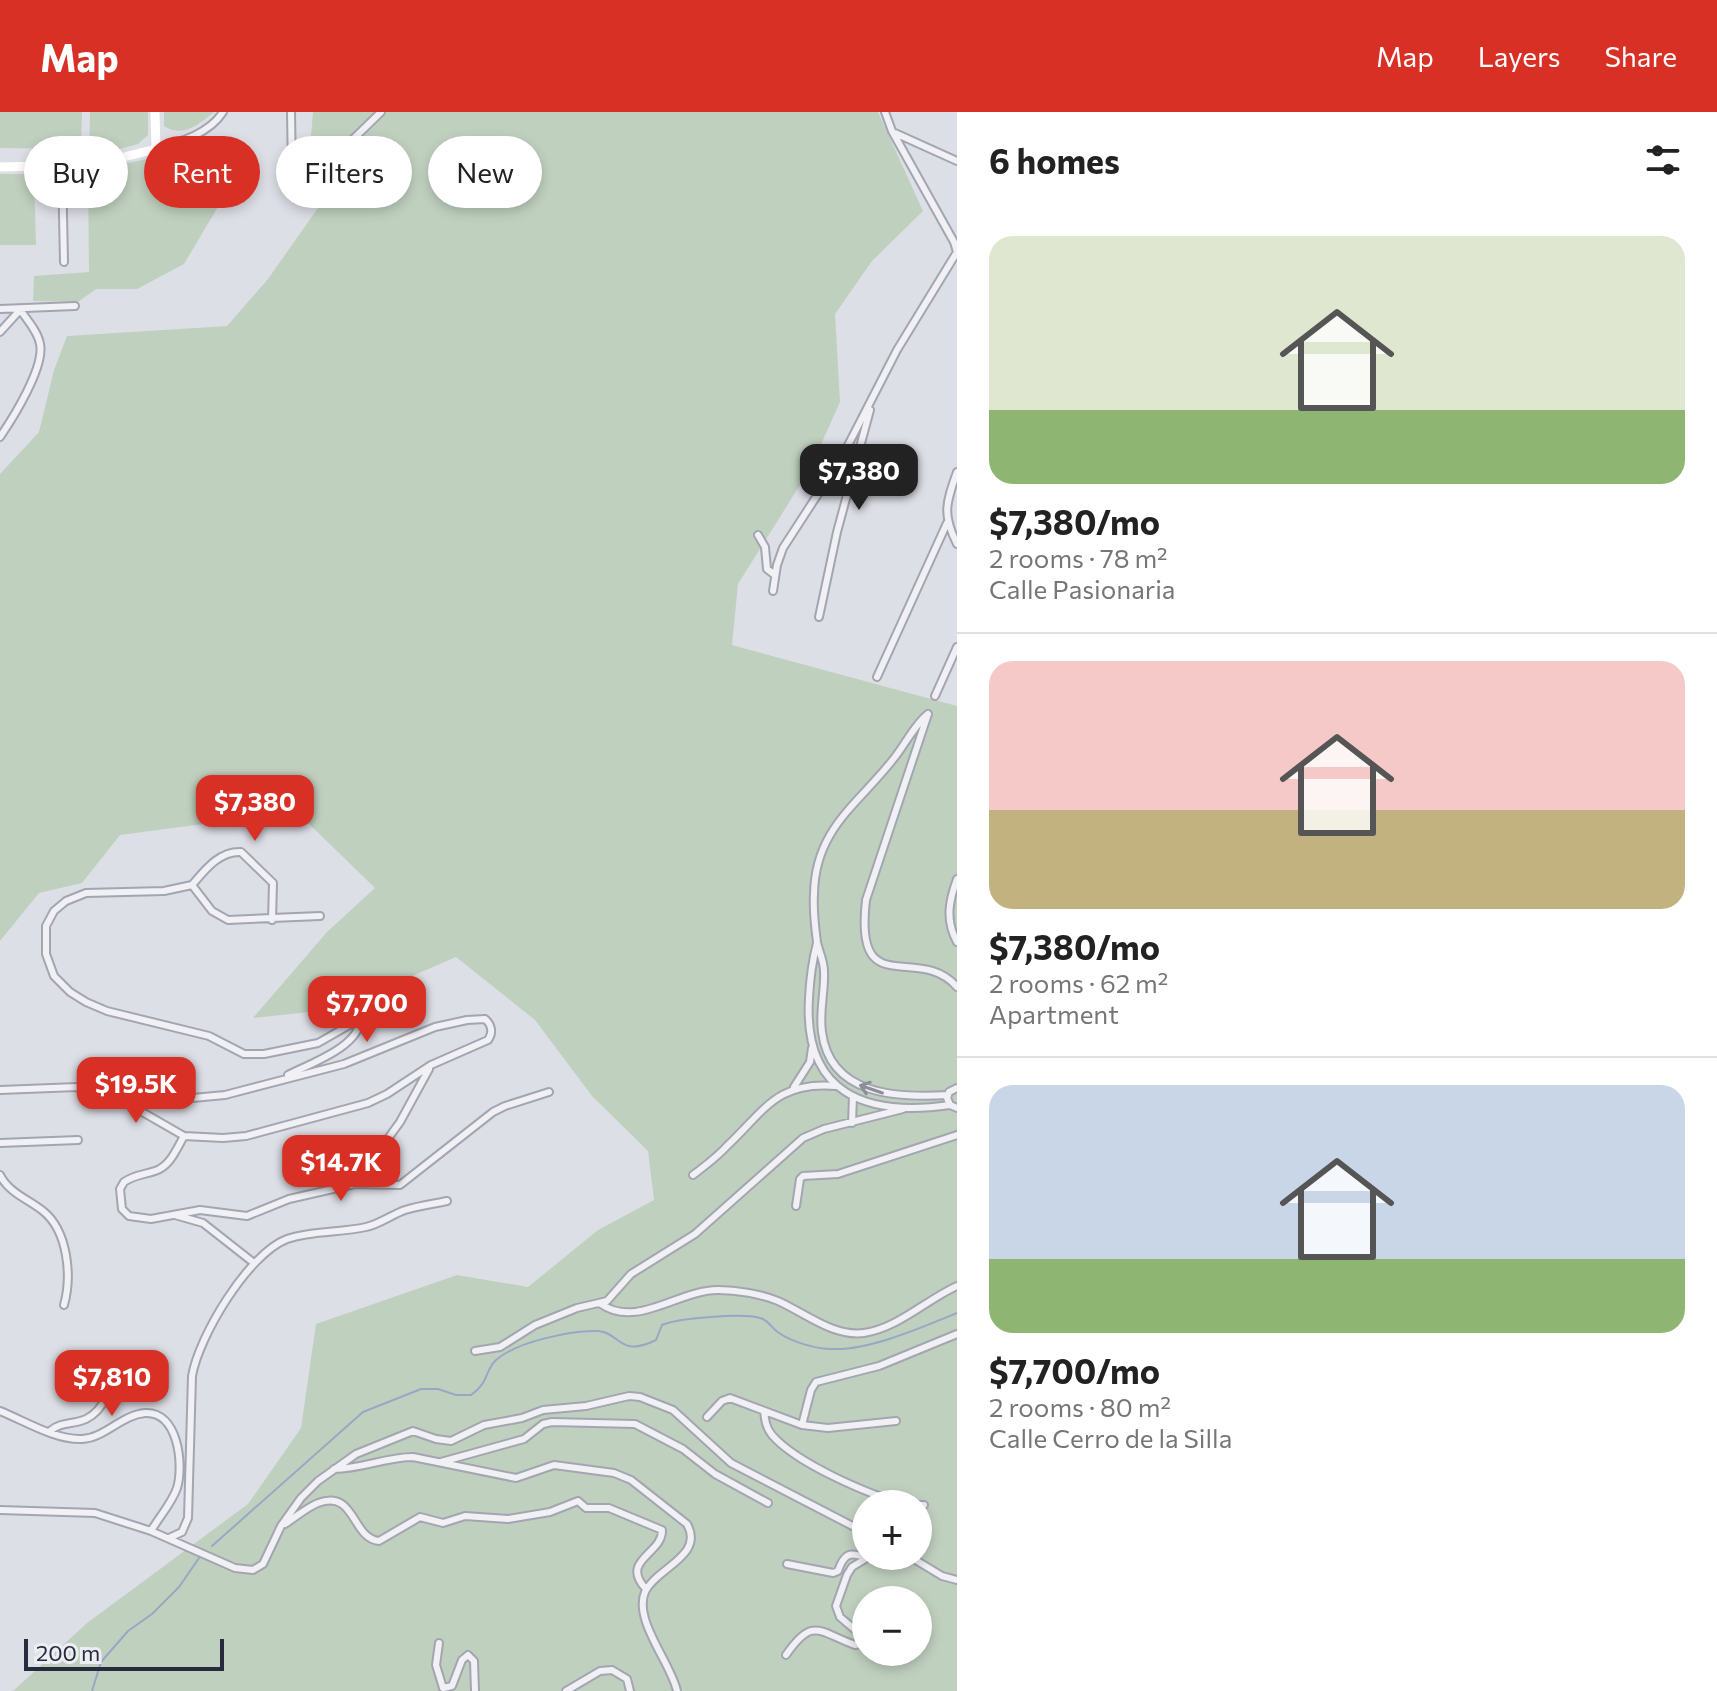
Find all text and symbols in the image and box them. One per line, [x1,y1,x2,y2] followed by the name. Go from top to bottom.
[40,33,119,80] text: Map
[1376,39,1434,73] text: Map
[1478,39,1560,73] text: Layers
[1604,39,1677,73] text: Share
[24,136,128,208] chip: Buy
[144,136,260,208] chip: Rent
[276,136,412,208] chip: Filters
[428,136,542,208] chip: New
[1641,138,1685,182] icon: filters
[989,139,1120,181] text: 6 homes
[1265,288,1409,432] icon: home
[794,444,924,512] pin: $7,380
[818,454,900,485] text: $7,380
[989,500,1160,542] text: $7,380/mo
[989,542,1168,573] text: 2 rooms · 78 m²
[989,573,1175,604] text: Calle Pasionaria
[1265,713,1409,857] icon: home
[190,775,320,843] pin: $7,380
[214,785,296,816] text: $7,380
[989,925,1160,967] text: $7,380/mo
[989,967,1168,998] text: 2 rooms · 62 m²
[302,976,432,1044] pin: $7,700
[326,986,408,1017] text: $7,700
[989,998,1119,1029] text: Apartment
[71,1057,201,1125] pin: $19.5K
[95,1067,177,1098] text: $19.5K
[859,1080,884,1095] one-way arrow
[276,1135,406,1203] pin: $14.7K
[1265,1137,1409,1281] icon: home
[300,1145,382,1176] text: $14.7K
[989,1349,1160,1391] text: $7,700/mo
[47,1350,177,1418] pin: $7,810
[73,1360,151,1391] text: $7,810
[989,1391,1171,1422] text: 2 rooms · 80 m²
[989,1422,1232,1453] text: Calle Cerro de la Silla
[852,1490,932,1666] map controls
[852,1490,932,1570] button: +
[852,1586,932,1666] button: −
[24,1635,224,1671] scale bar
[36,1639,100,1666] text: 200 m

